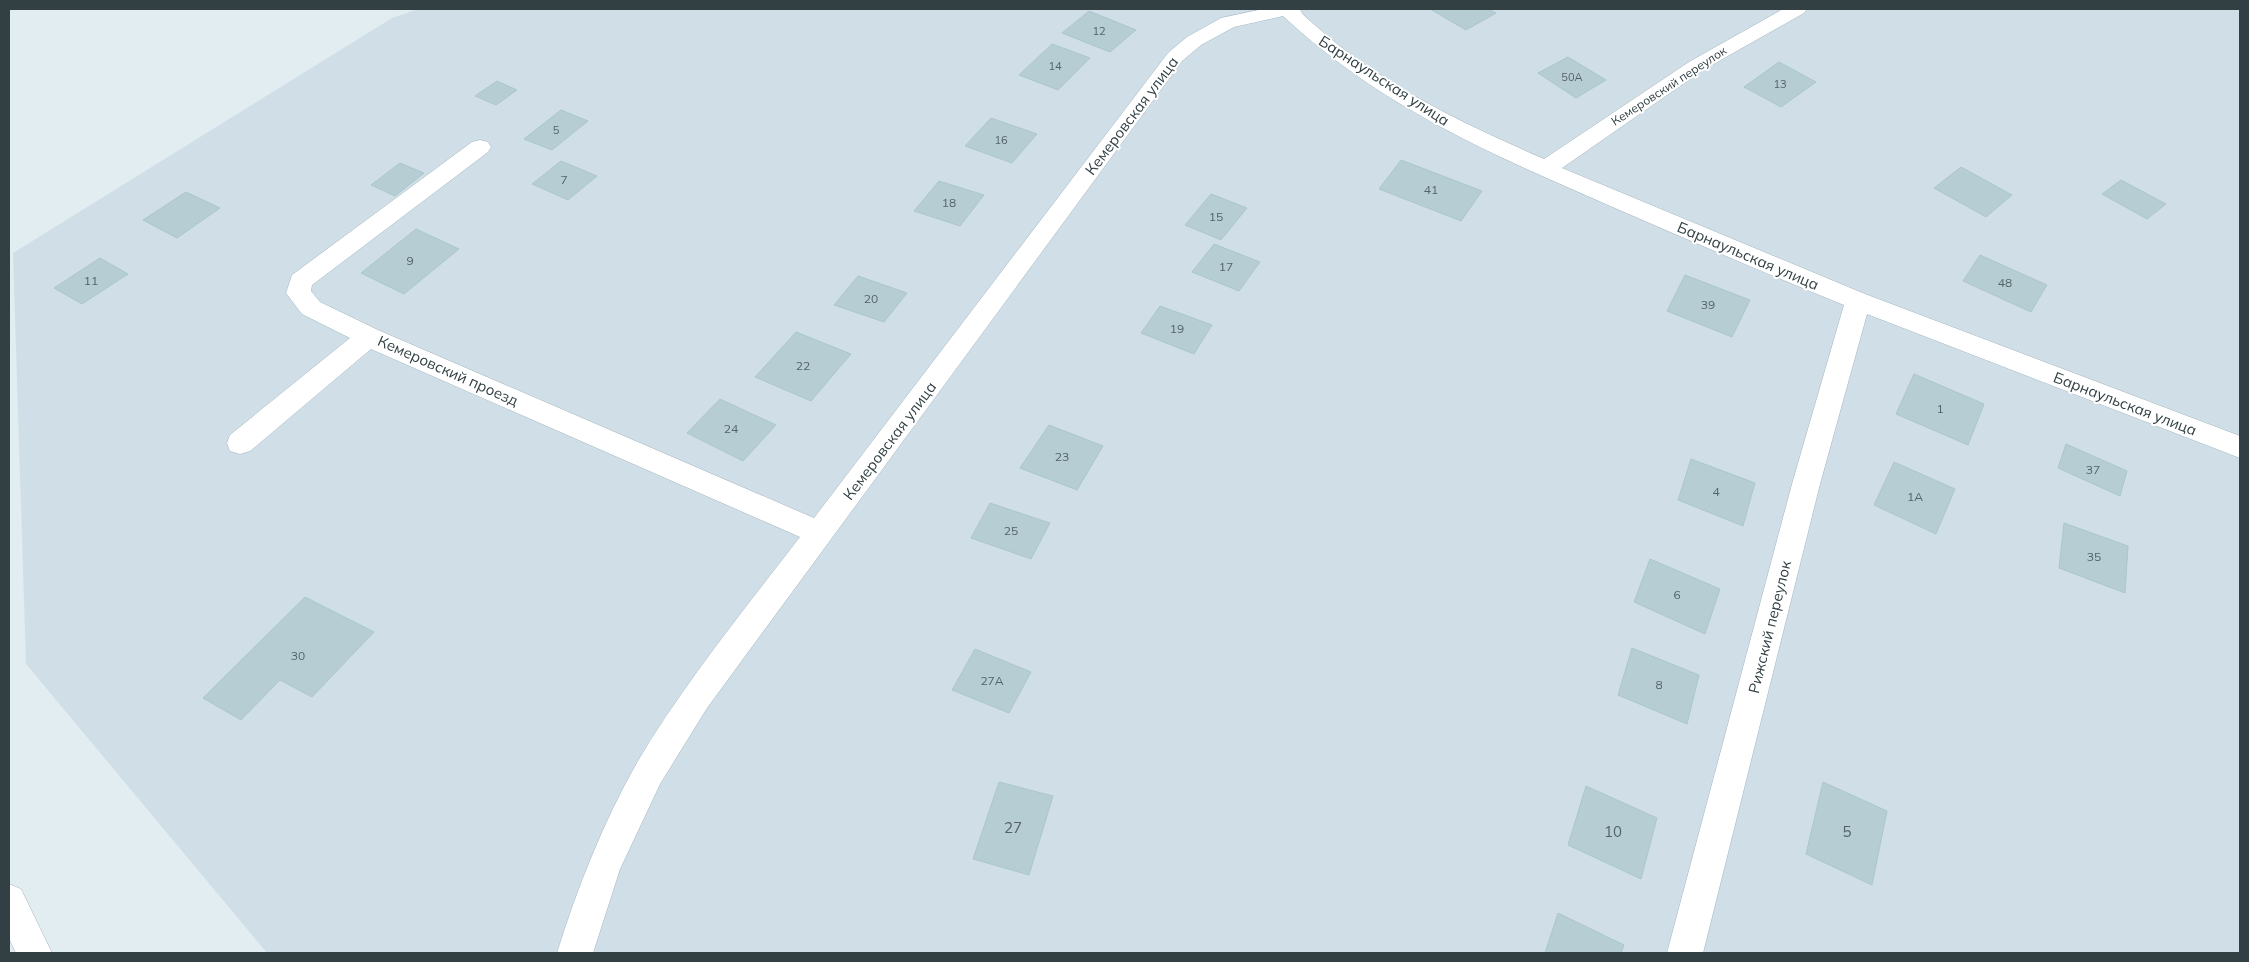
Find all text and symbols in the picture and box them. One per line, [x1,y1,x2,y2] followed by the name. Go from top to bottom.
[1092,24,1106,38] house number: 12
[1315,31,1453,130] street label: Барнаульская улица
[1608,42,1730,128] street label: Кемеровский переулок
[1081,53,1182,179] street label: Кемеровская улица
[1048,59,1062,73] house number: 14
[1561,70,1583,84] house number: 50А
[1773,77,1787,91] house number: 13
[553,123,560,137] house number: 5
[994,133,1008,147] house number: 16
[560,172,568,187] house number: 7
[1424,182,1438,197] house number: 41
[942,195,956,210] house number: 18
[1209,209,1223,224] house number: 15
[1675,217,1822,294] street label: Барнаульская улица
[406,253,414,268] house number: 9
[1219,259,1233,274] house number: 17
[84,273,98,288] house number: 11
[1998,275,2012,290] house number: 48
[864,291,878,306] house number: 20
[1701,297,1715,312] house number: 39
[1170,321,1184,336] house number: 19
[375,331,522,410] street label: Кемеровский проезд
[796,358,810,373] house number: 22
[2051,367,2200,440] street label: Барнаульская улица
[839,378,940,504] street label: Кемеровская улица
[1936,401,1944,416] house number: 1
[724,421,738,436] house number: 24
[1055,449,1069,464] house number: 23
[2086,462,2100,477] house number: 37
[1712,484,1720,499] house number: 4
[1907,489,1923,504] house number: 1А
[1004,523,1018,538] house number: 25
[2087,549,2101,564] house number: 35
[1744,558,1795,695] street label: Рижский переулок
[1673,587,1681,602] house number: 6
[291,648,305,663] house number: 30
[980,673,1004,688] house number: 27А
[1655,677,1663,692] house number: 8
[1004,818,1022,837] house number: 27
[1604,822,1622,841] house number: 10
[1842,822,1852,841] house number: 5

